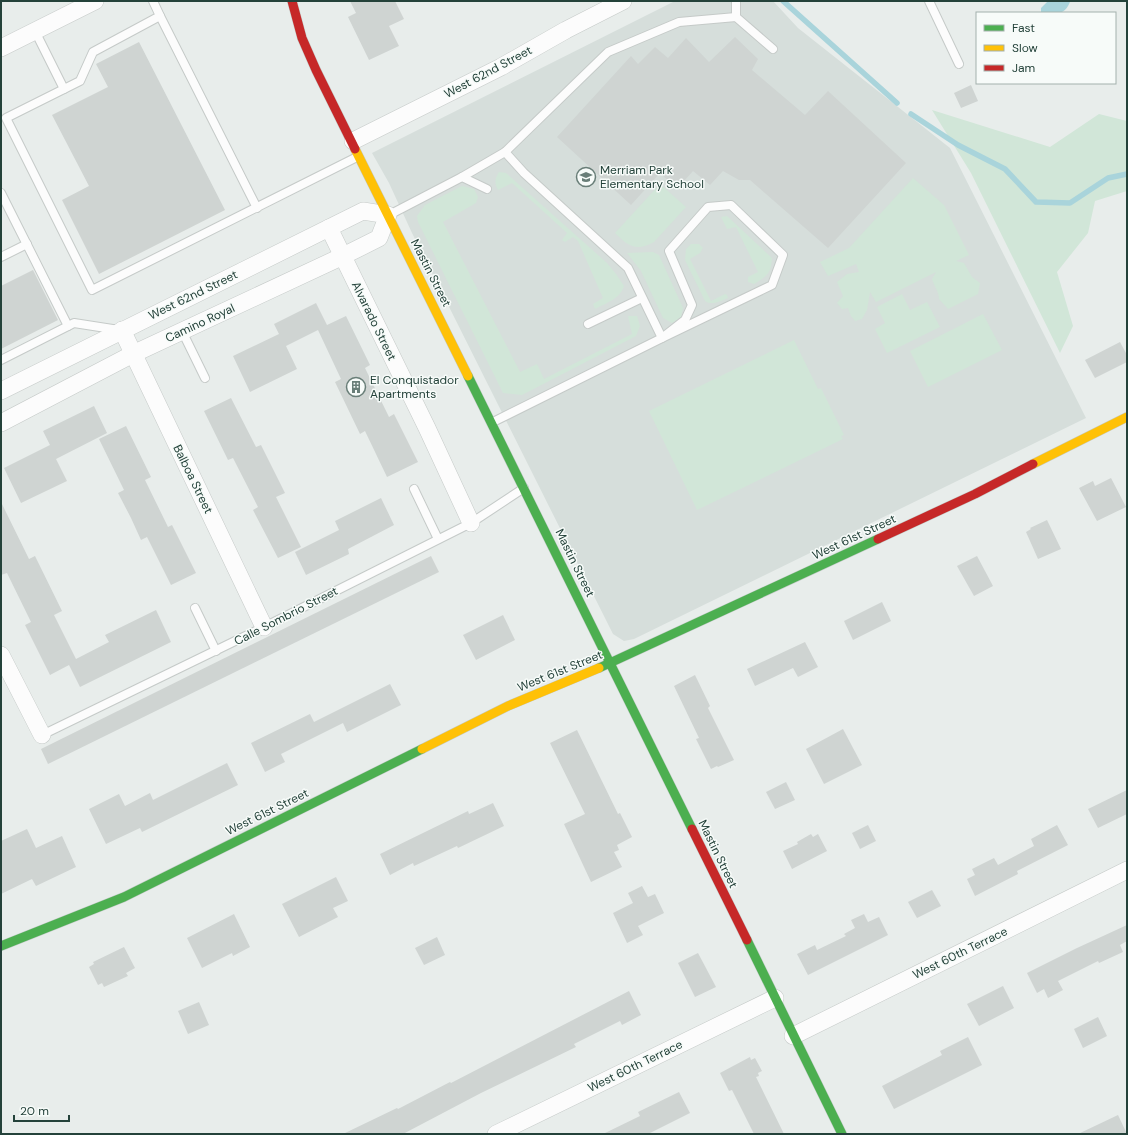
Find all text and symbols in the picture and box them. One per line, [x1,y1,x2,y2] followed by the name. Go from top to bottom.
[976,12,1116,84] legend
[1012,20,1035,36] text: Fast
[1012,40,1038,56] text: Slow
[441,42,535,102] street label: West 62nd Street
[1012,60,1035,76] text: Jam
[600,162,704,192] place label: Merriam Park Elementary School
[575,166,597,188] school or university icon: Merriam Park Elementary School
[407,236,455,310] street label: Mastin Street
[146,266,240,324] street label: West 62nd Street
[348,279,400,363] street label: Alvarado Street
[163,300,237,346] street label: Camino Royal
[370,372,459,402] place label: El Conquistador Apartments
[345,376,367,398] building icon: El Conquistador Apartments
[169,442,217,516] street label: Balboa Street
[810,511,899,563] street label: West 61st Street
[552,526,599,600] street label: Mastin Street
[231,583,341,649] street label: Calle Sombrio Street
[515,647,605,695] street label: West 61st Street
[223,785,311,839] street label: West 61st Street
[695,817,742,891] street label: Mastin Street
[910,923,1010,983] street label: West 60th Terrace
[585,1036,685,1096] street label: West 60th Terrace
[14,1097,69,1123] scale bar
[20,1103,49,1119] text: 20 m

